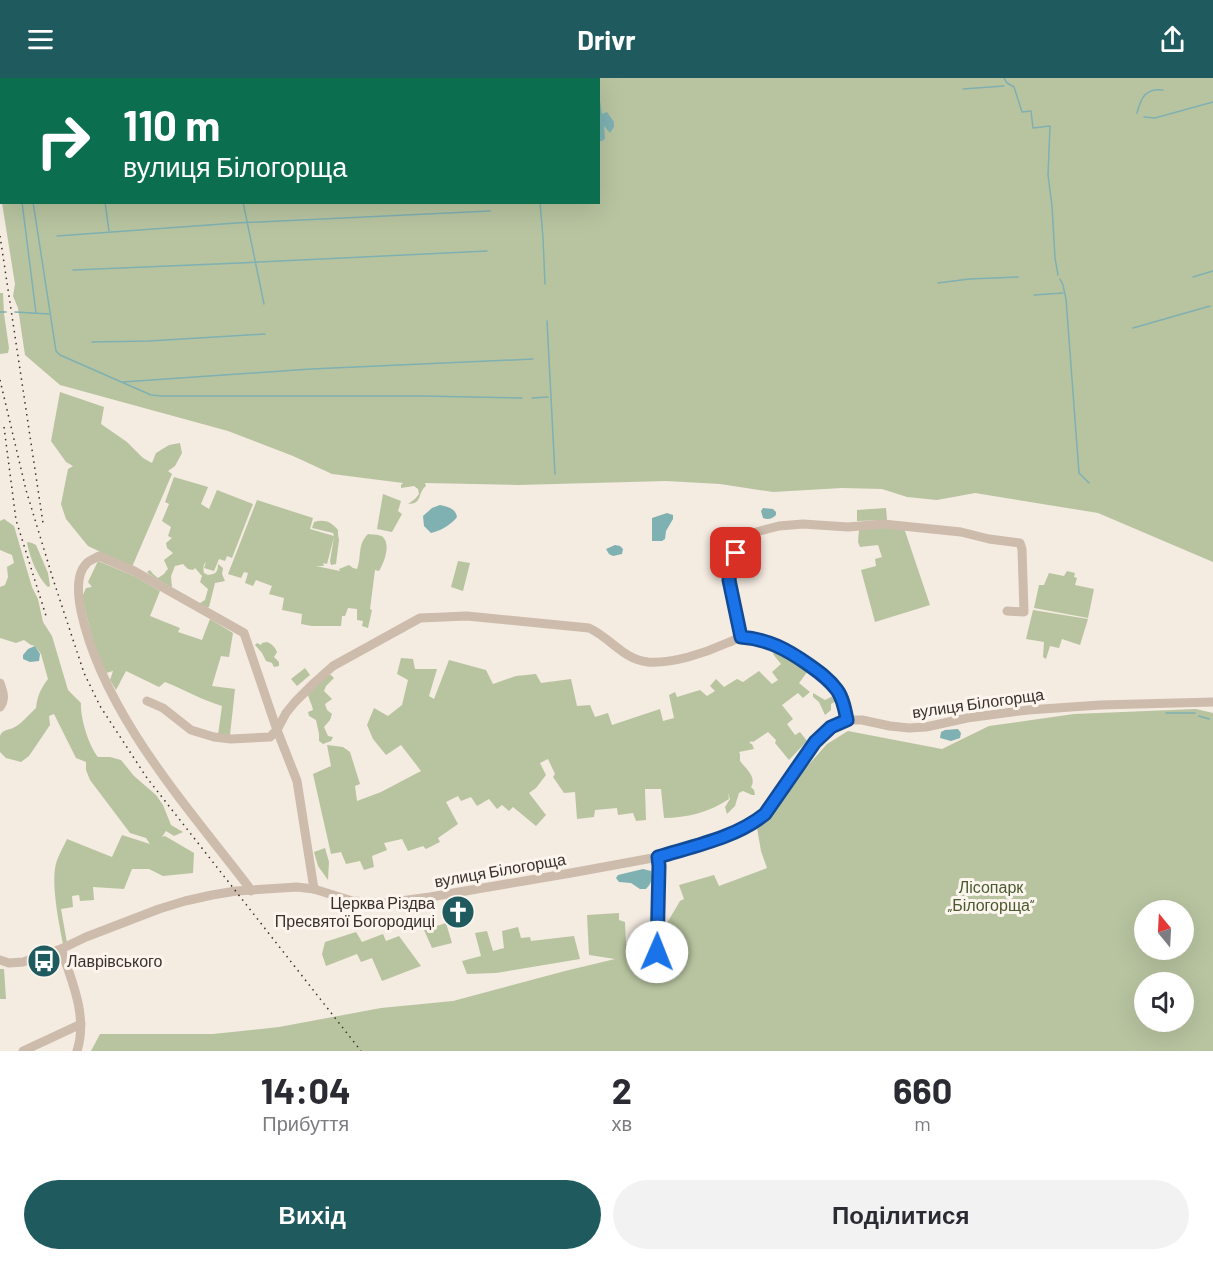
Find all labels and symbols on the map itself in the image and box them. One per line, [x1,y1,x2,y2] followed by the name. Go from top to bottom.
[710,527,761,578] pin
[911,684,1045,721] street label: вулиця Білогорща
[433,849,567,890] street label: вулиця Білогорща
[948,877,1035,914] park label: Лісопарк „Білогорща“
[275,893,435,930] place label: Церква Різдва Пресвятої Богородиці
[440,894,476,930] church icon: Церква Різдва Пресвятої Богородиці
[1134,900,1194,960] north arrow
[625,920,689,984] position arrow
[26,943,62,979] bus stop icon: Лаврівського
[67,951,163,970] place label: Лаврівського

